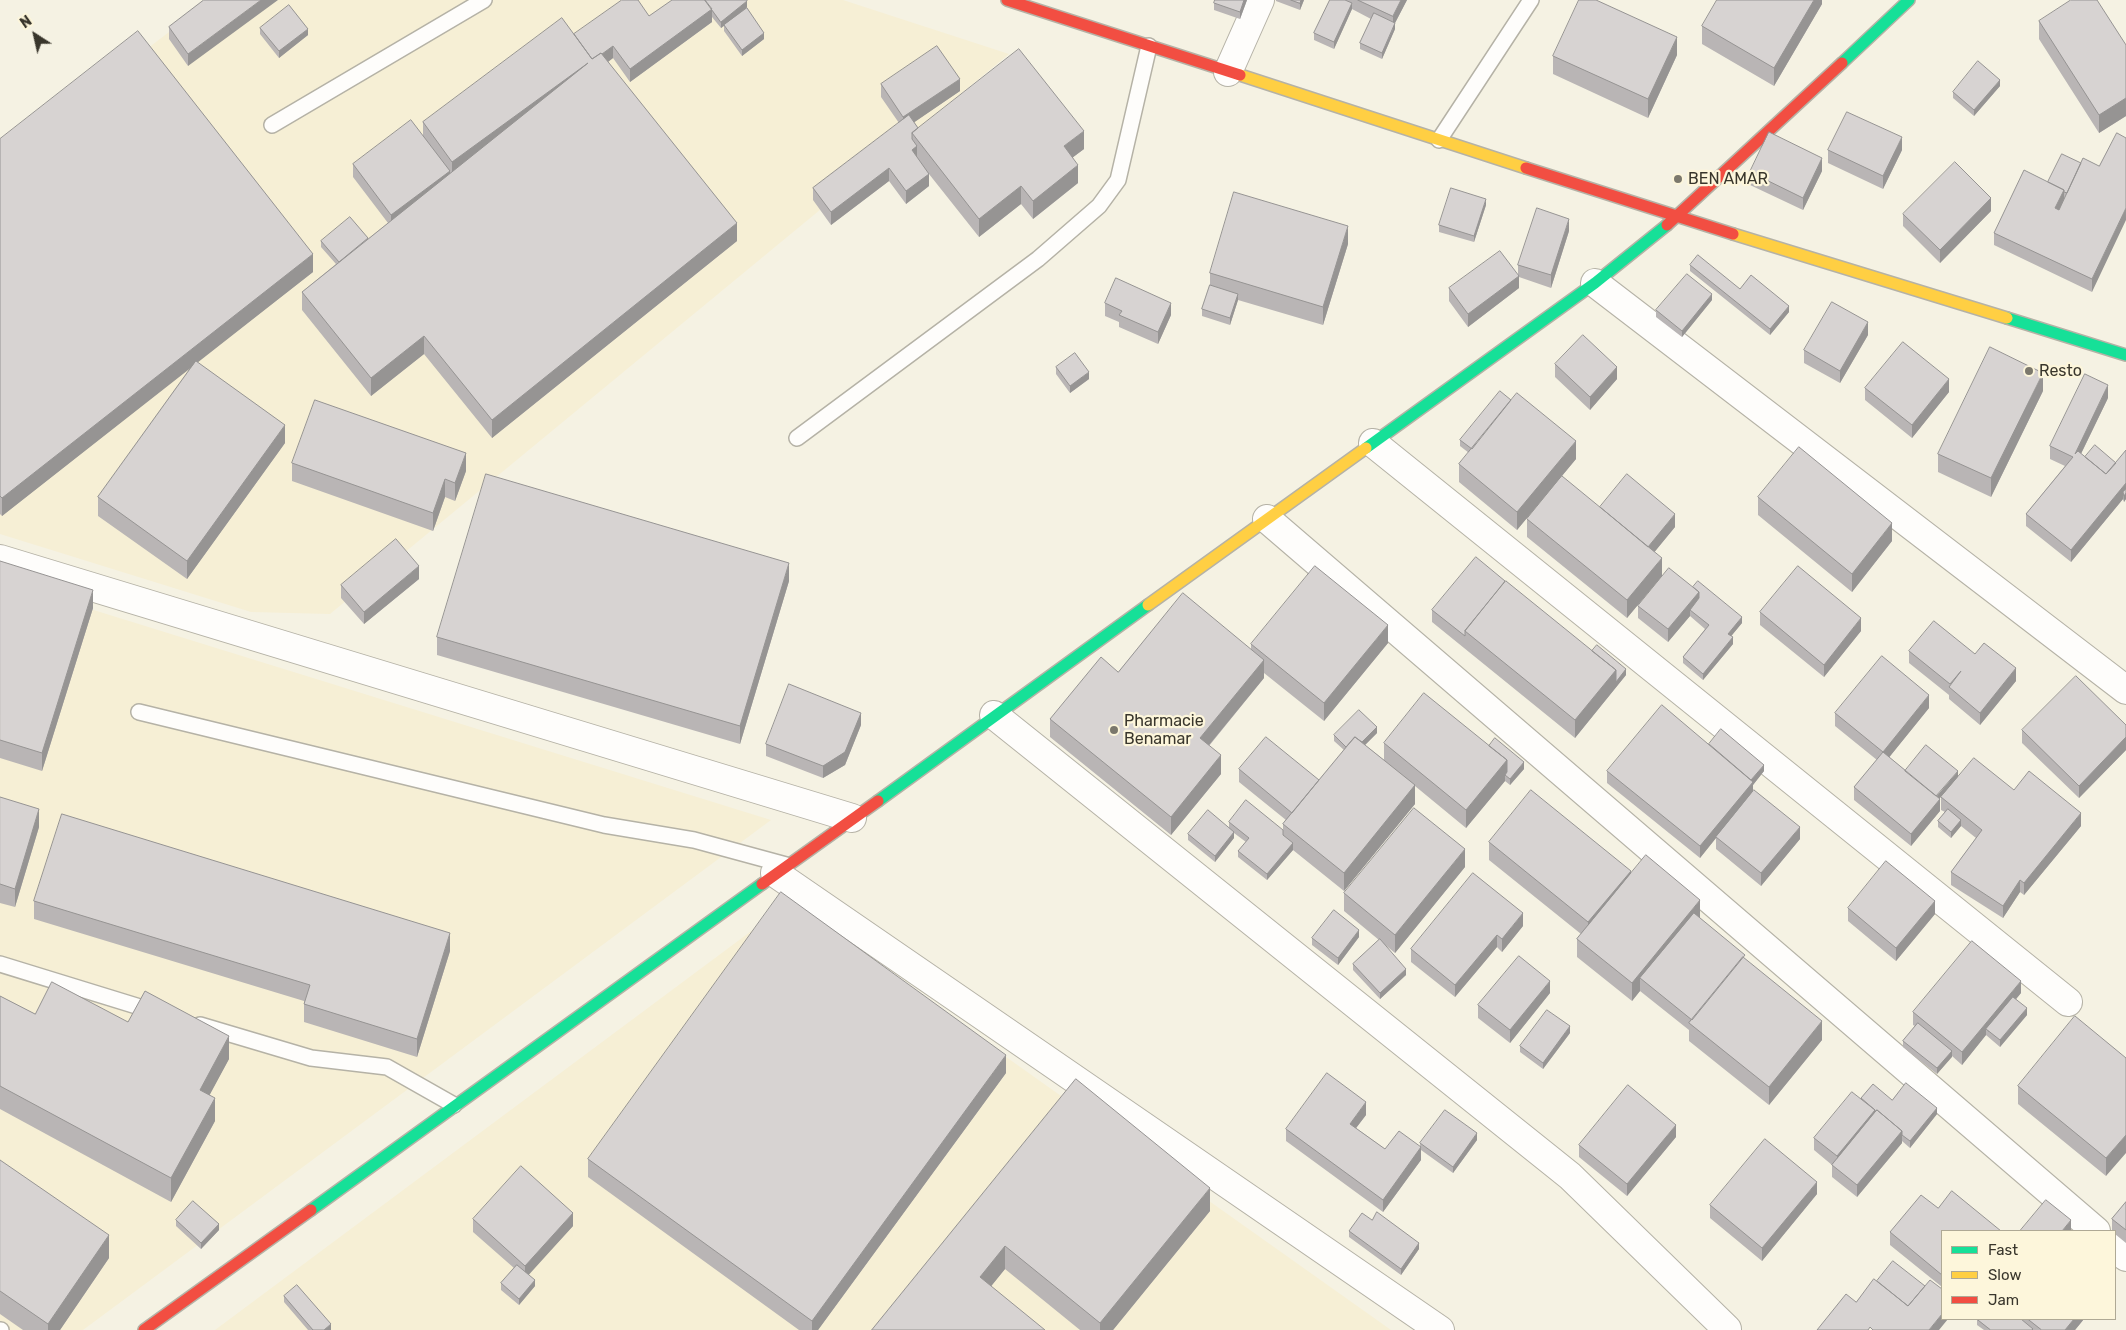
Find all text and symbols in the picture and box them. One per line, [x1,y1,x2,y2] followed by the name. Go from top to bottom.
[10,10,60,60] north arrow
[17,12,35,32] text: N
[1688,169,1768,189] place label: BEN AMAR
[1672,173,1684,185] marker: BEN AMAR
[2039,361,2082,381] place label: Resto
[2023,365,2035,377] marker: Resto
[1124,711,1204,749] place label: Pharmacie Benamar
[1108,724,1120,736] marker: Pharmacie Benamar
[1941,1230,2116,1320] legend
[1988,1241,2018,1259] text: Fast
[1988,1266,2021,1284] text: Slow
[1988,1291,2019,1309] text: Jam

